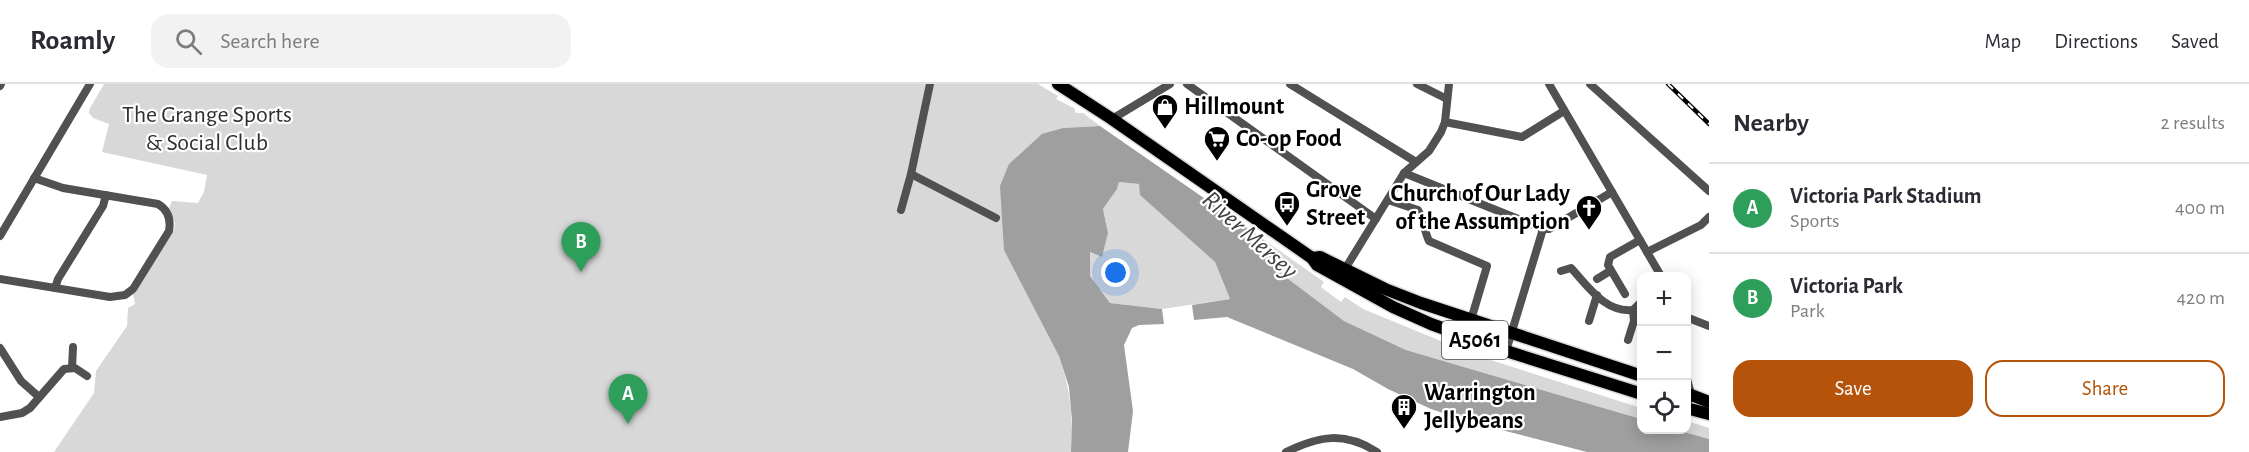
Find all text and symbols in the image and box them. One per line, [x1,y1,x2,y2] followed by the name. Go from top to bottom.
[151,14,571,68] search box
[172,25,205,58] icon: search
[30,27,115,55] text: Roamly
[220,30,320,52] text: Search here
[1985,31,2021,52] text: Map
[2054,31,2138,52] text: Directions
[2171,31,2219,52] text: Saved
[1150,92,1180,130] shop icon: Hillmount
[1184,95,1284,119] place label: Hillmount
[122,103,292,155] park label: The Grange Sports & Social Club
[1733,110,1809,136] text: Nearby
[2161,113,2225,133] text: 2 results
[1202,124,1232,162] supermarket icon: Co-op Food
[1236,127,1342,151] place label: Co-op Food
[1306,178,1365,230] place label: Grove Street
[1390,182,1570,234] place label: Church of Our Lady of the Assumption
[1790,185,1982,207] text: Victoria Park Stadium
[1198,186,1303,284] water label: River Mersey
[1272,189,1302,227] bus stop icon: Grove Street
[1574,193,1604,231] church icon: Church of Our Lady of the Assumption
[1747,198,1759,218] text: A
[2175,198,2225,218] text: 400 m
[1790,211,1839,231] text: Sports
[562,222,600,272] pin: B
[1101,258,1130,287] your location
[1637,272,1691,434] map controls
[1637,272,1691,326] button: +
[1790,275,1903,297] text: Victoria Park
[1747,288,1758,308] text: B
[2176,288,2225,308] text: 420 m
[1790,301,1825,321] text: Park
[1442,321,1508,359] road number: A5061
[1637,326,1691,380] button: −
[1733,360,1973,417] button: Save
[1985,360,2225,417] button: Share
[608,374,648,424] pin: A
[1637,380,1691,434] button: locate
[1424,381,1536,433] place label: Warrington Jellybeans
[1389,392,1419,430] building icon: Warrington Jellybeans

